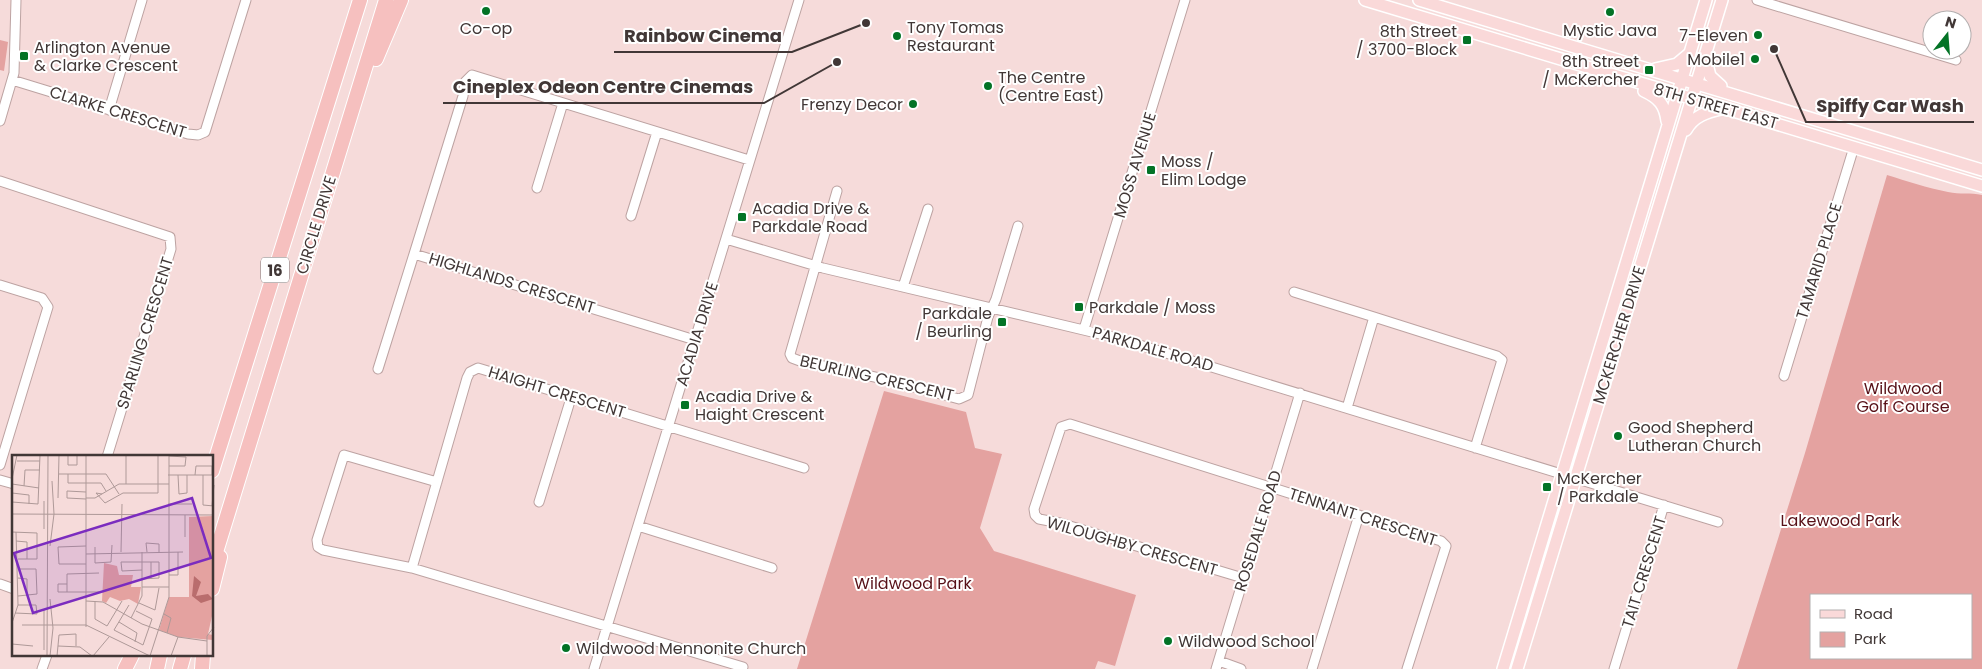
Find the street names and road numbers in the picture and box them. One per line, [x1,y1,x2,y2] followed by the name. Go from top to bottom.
[1651,77,1781,135] street label: 8TH STREET EAST
[47,80,190,144] street label: CLARKE CRESCENT
[1108,109,1162,221] street label: MOSS AVENUE
[290,173,342,277] street label: CIRCLE DRIVE
[1790,200,1848,322] street label: TAMARID PLACE
[426,247,598,319] street label: HIGHLANDS CRESCENT
[111,254,179,412] street label: SPARLING CRESCENT
[261,258,289,282] road number: 16
[1587,263,1651,407] street label: MCKERCHER DRIVE
[670,279,724,389] street label: ACADIA DRIVE
[1090,321,1216,377] street label: PARKDALE ROAD
[798,349,957,407] street label: BEURLING CRESCENT
[486,360,629,424] street label: HAIGHT CRESCENT
[1229,467,1287,595] street label: ROSEDALE ROAD
[1286,482,1440,552] street label: TENNANT CRESCENT
[1044,511,1221,582] street label: WILOUGHBY CRESCENT
[1616,513,1672,631] street label: TAIT CRESCENT

